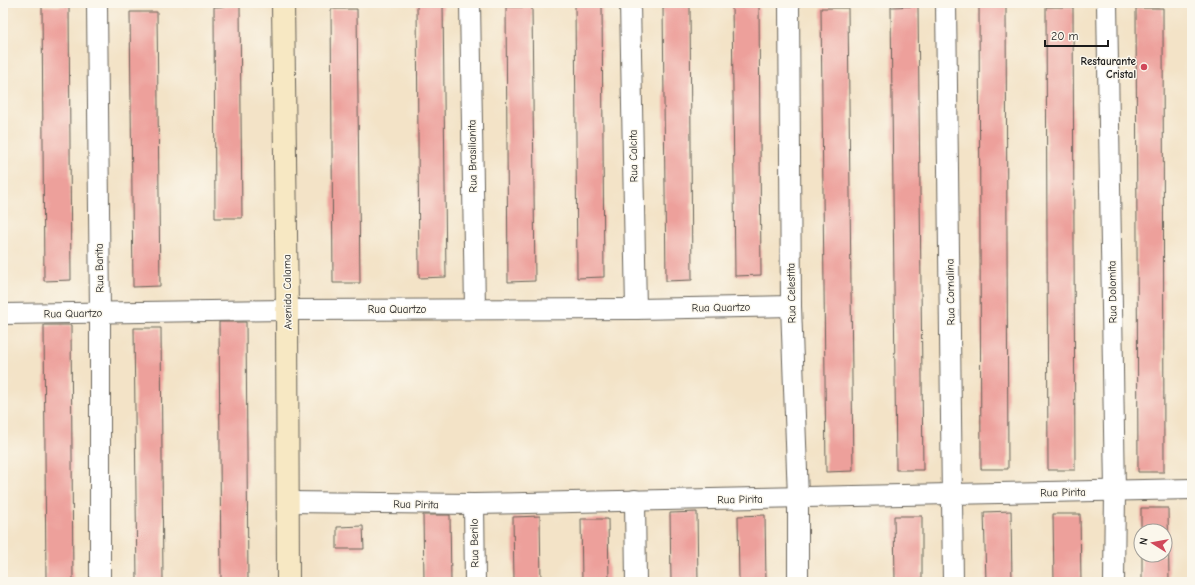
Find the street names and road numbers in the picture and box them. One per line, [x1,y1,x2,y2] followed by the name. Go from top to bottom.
[465,119,480,193] street label: Rua Brasilianita
[627,130,640,182] street label: Rua Calcita
[93,243,106,293] street label: Rua Barita
[280,254,295,330] street label: Avenida Calama
[943,258,958,326] street label: Rua Cornalina
[1105,261,1120,323] street label: Rua Dolomita
[784,263,799,323] street label: Rua Celestita
[692,300,751,315] street label: Rua Quartzo
[368,303,426,316] street label: Rua Quartzo
[44,306,103,321] street label: Rua Quartzo
[1040,486,1086,499] street label: Rua Pirita
[717,493,763,506] street label: Rua Pirita
[393,498,439,511] street label: Rua Pirita
[468,518,481,568] street label: Rua Berilo

